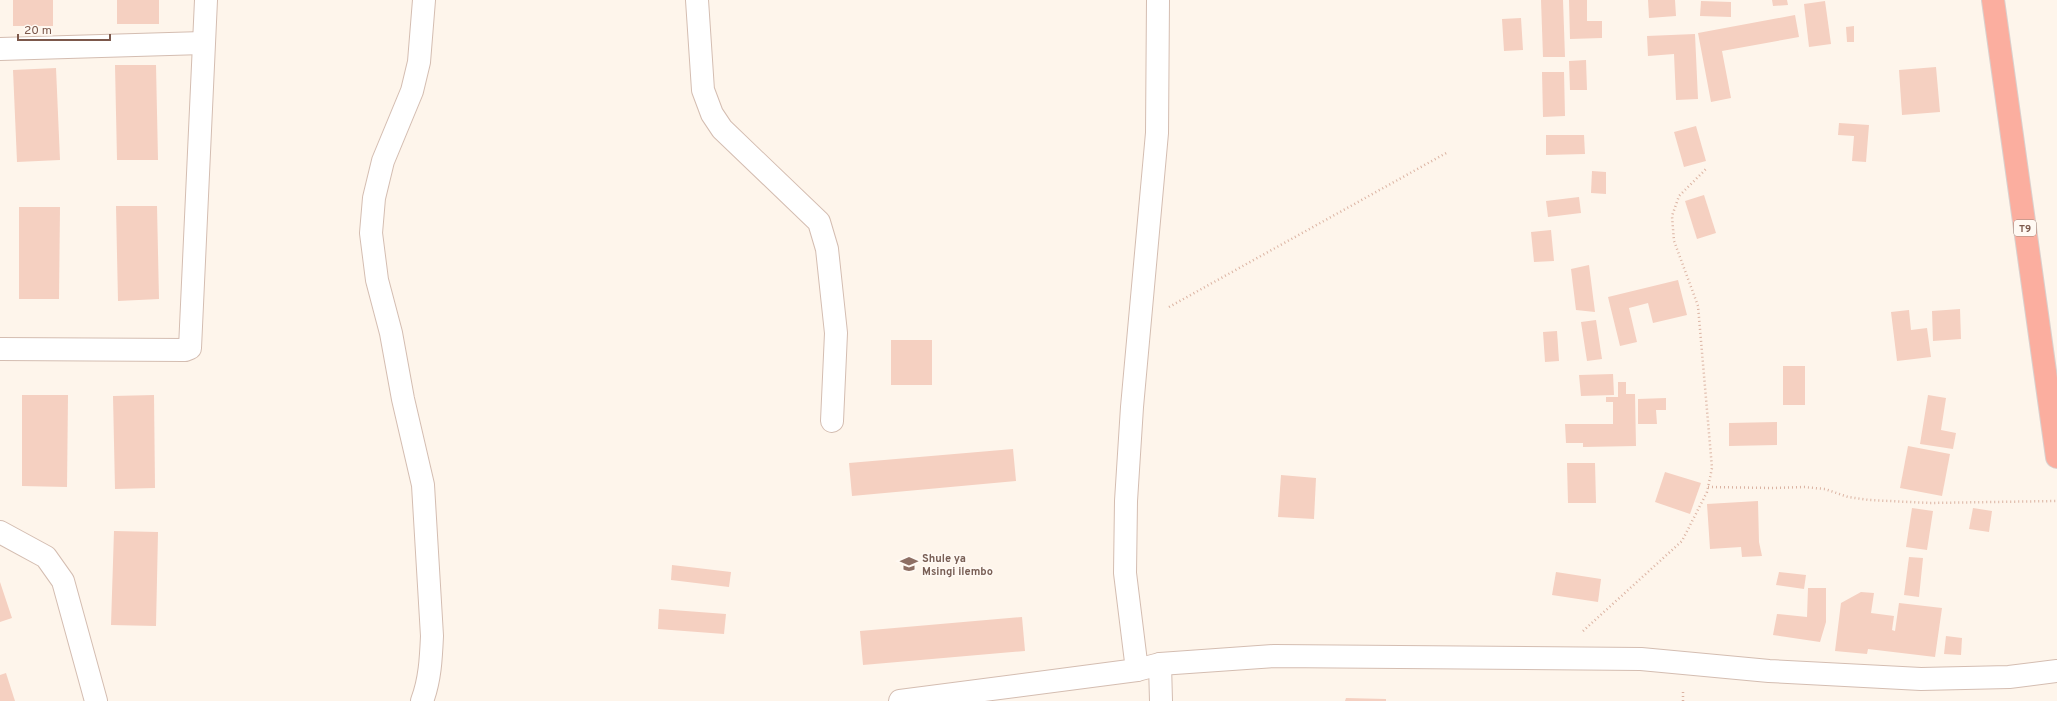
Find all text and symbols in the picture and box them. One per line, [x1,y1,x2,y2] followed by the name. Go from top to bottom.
[18,16,110,42] scale bar
[24,23,52,39] text: 20 m
[2014,220,2036,236] road number: T9
[922,552,993,579] place label: Shule ya Msingi ilembo
[899,554,919,574] school or university icon: Shule ya Msingi ilembo

